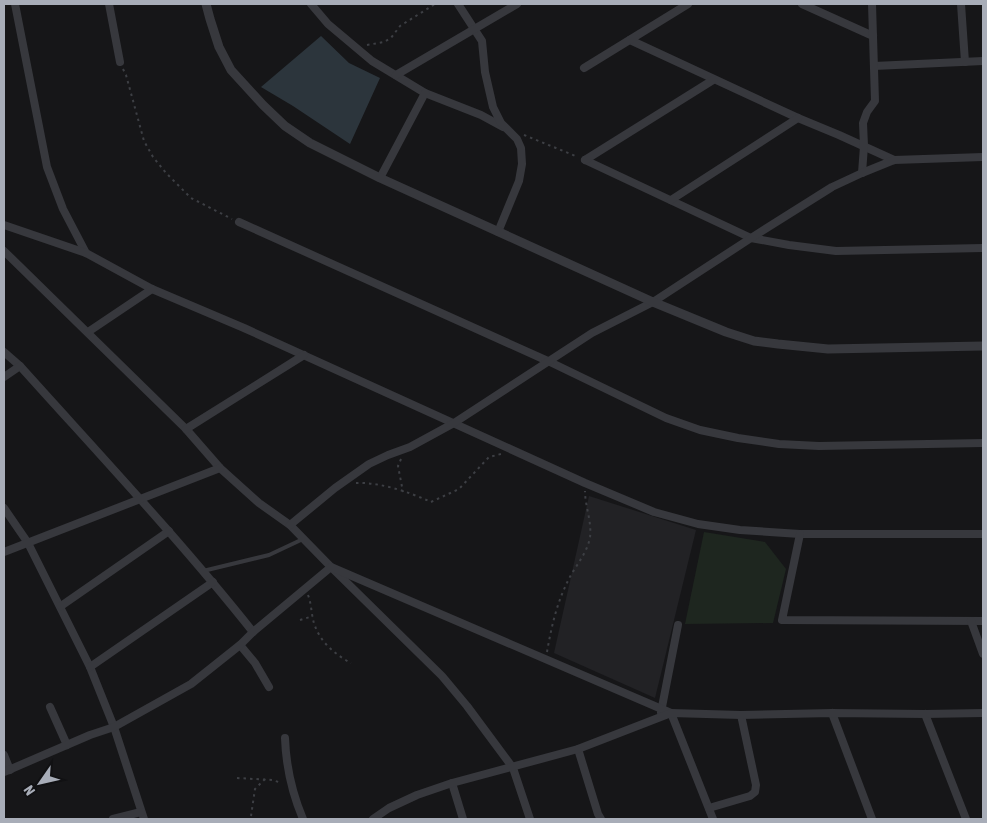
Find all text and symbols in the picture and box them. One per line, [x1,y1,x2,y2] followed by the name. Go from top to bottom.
[15,758,65,808] north arrow
[20,782,38,798] text: N

